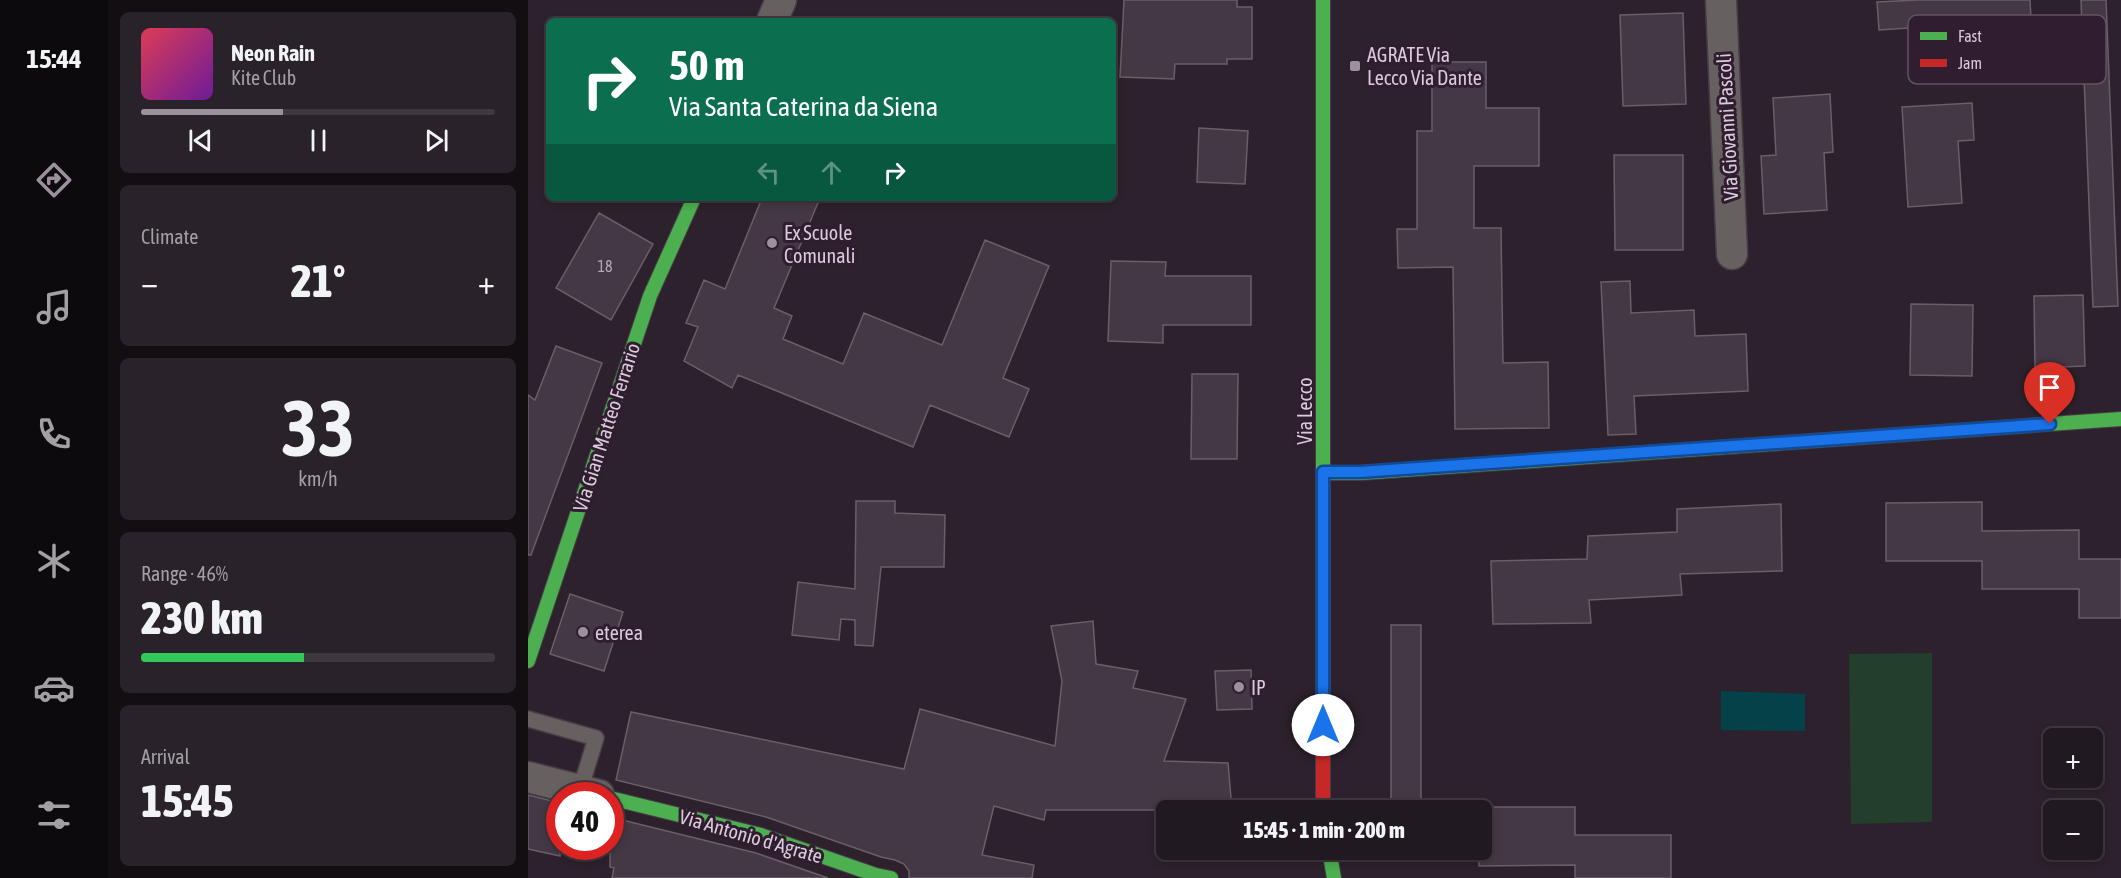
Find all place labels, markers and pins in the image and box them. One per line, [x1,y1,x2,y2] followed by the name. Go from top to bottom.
[1367,43,1482,89] place label: AGRATE Via Lecco Via Dante
[1348,59,1362,73] marker: AGRATE Via Lecco Via Dante
[784,221,855,267] place label: Ex Scuole Comunali
[765,236,779,250] marker: Ex Scuole Comunali
[2024,362,2075,424] pin
[595,621,643,644] place label: eterea
[576,625,590,639] marker: eterea
[1251,676,1266,699] place label: IP
[1232,680,1246,694] marker: IP

